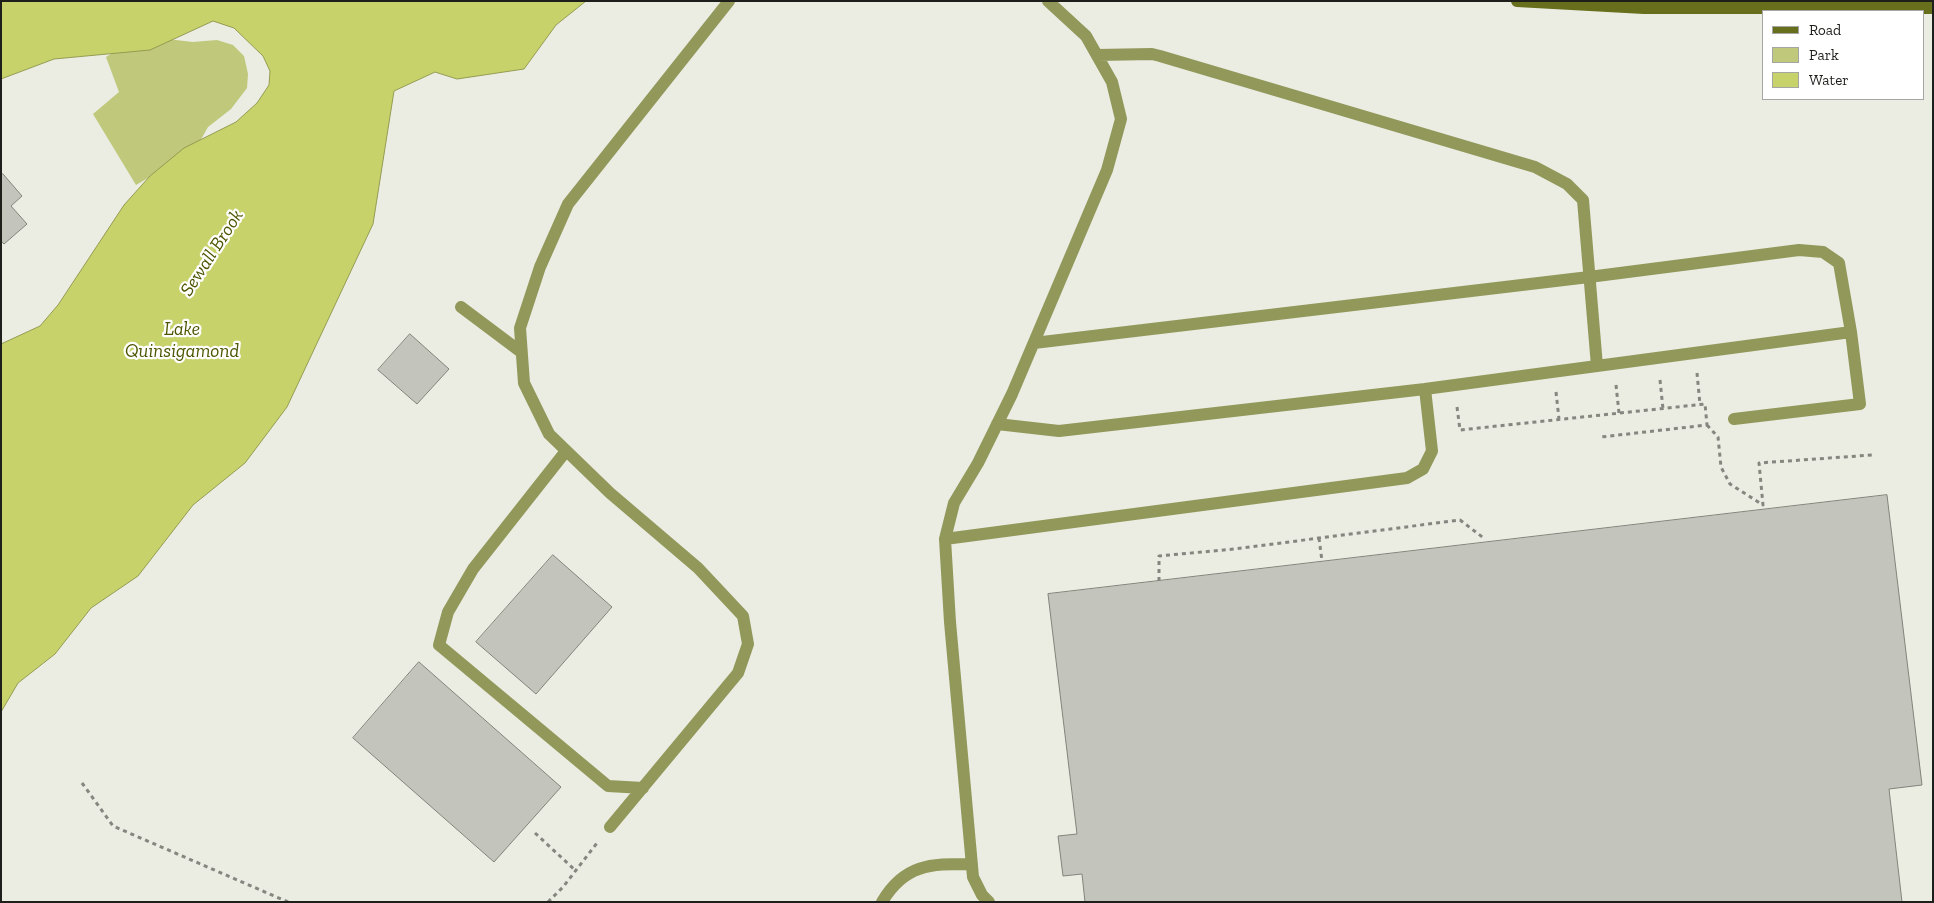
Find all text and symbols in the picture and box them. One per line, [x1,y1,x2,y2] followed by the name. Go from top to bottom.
[1762,10,1924,100] legend
[1809,21,1841,39] text: Road
[1809,46,1839,64] text: Park
[1809,71,1849,89] text: Water
[176,205,248,301] water label: Sewall Brook
[125,319,239,363] water label: Lake Quinsigamond

